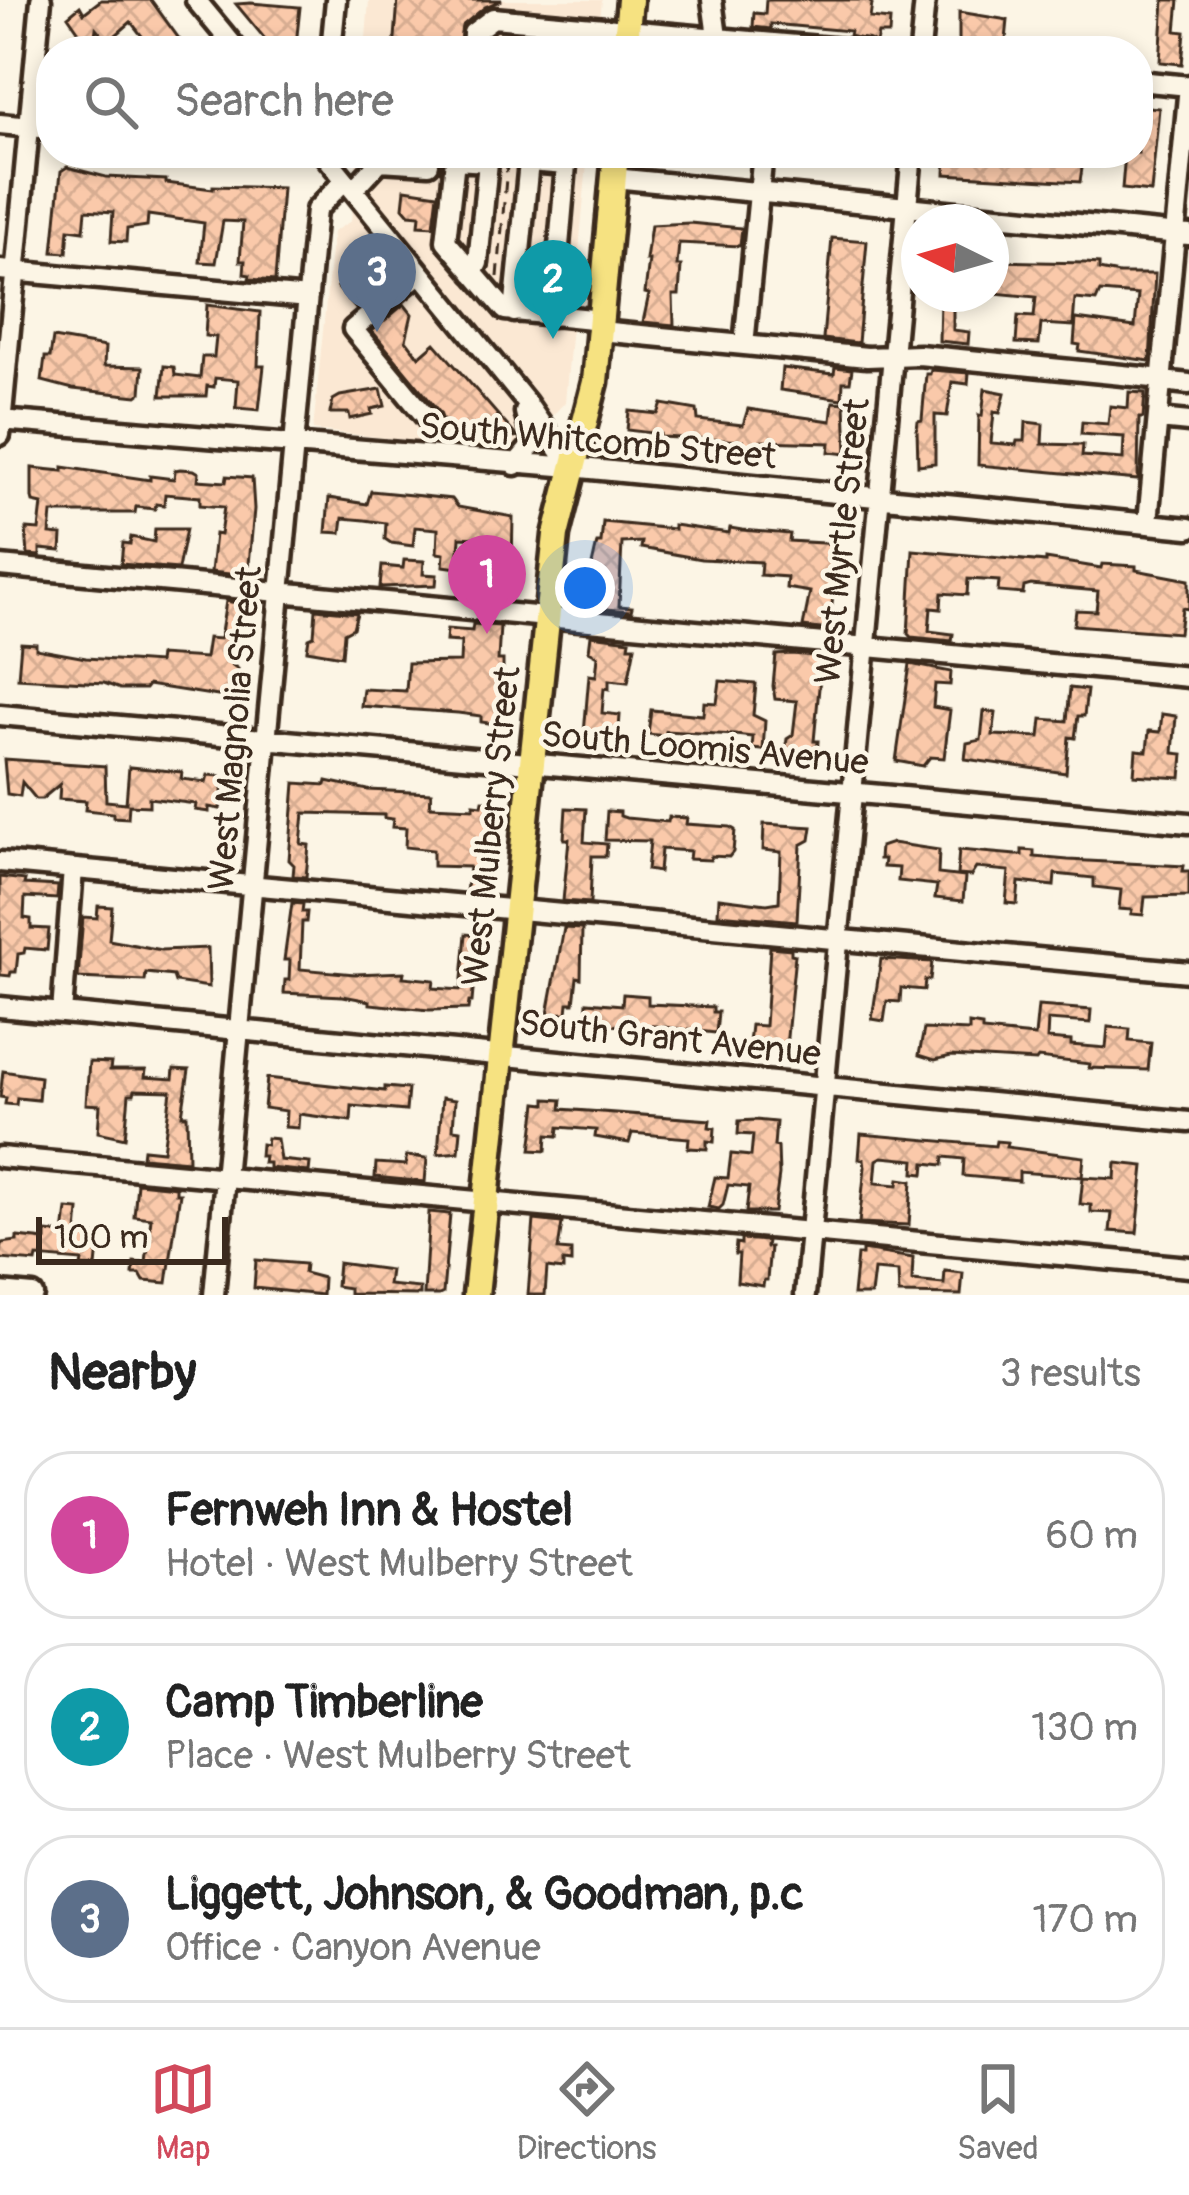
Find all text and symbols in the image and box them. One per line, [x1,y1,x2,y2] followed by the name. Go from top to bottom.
[36,36,1153,168] search box
[78,69,144,135] icon: search
[174,74,394,130] text: Search here
[901,204,1009,312] north arrow
[338,233,416,332] pin: 3
[514,240,592,339] pin: 2
[805,395,880,686] street label: West Myrtle Street
[418,403,779,480] street label: South Whitcomb Street
[448,535,526,634] pin: 1
[555,558,615,618] your location
[199,564,272,892] street label: West Magnolia Street
[452,663,531,988] street label: West Mulberry Street
[539,712,871,785] street label: South Loomis Avenue
[517,1000,823,1077] street label: South Grant Avenue
[36,1211,228,1264] scale bar
[54,1217,148,1258] text: 100 m
[48,1341,196,1405] text: Nearby
[1000,1349,1141,1398] text: 3 results
[165,1483,573,1539] text: Fernweh Inn & Hostel
[82,1511,98,1560] text: 1
[1046,1511,1138,1560] text: 60 m
[165,1539,633,1588] text: Hotel · West Mulberry Street
[165,1675,483,1731] text: Camp Timberline
[79,1703,101,1752] text: 2
[1031,1703,1138,1752] text: 130 m
[165,1731,631,1780] text: Place · West Mulberry Street
[165,1867,804,1923] text: Liggett, Johnson, & Goodman, p.c
[79,1895,101,1944] text: 3
[1032,1895,1138,1944] text: 170 m
[165,1923,541,1972] text: Office · Canyon Avenue
[150,2056,216,2169] tab: Map
[517,2056,657,2169] tab: Directions
[957,2056,1039,2169] tab: Saved

